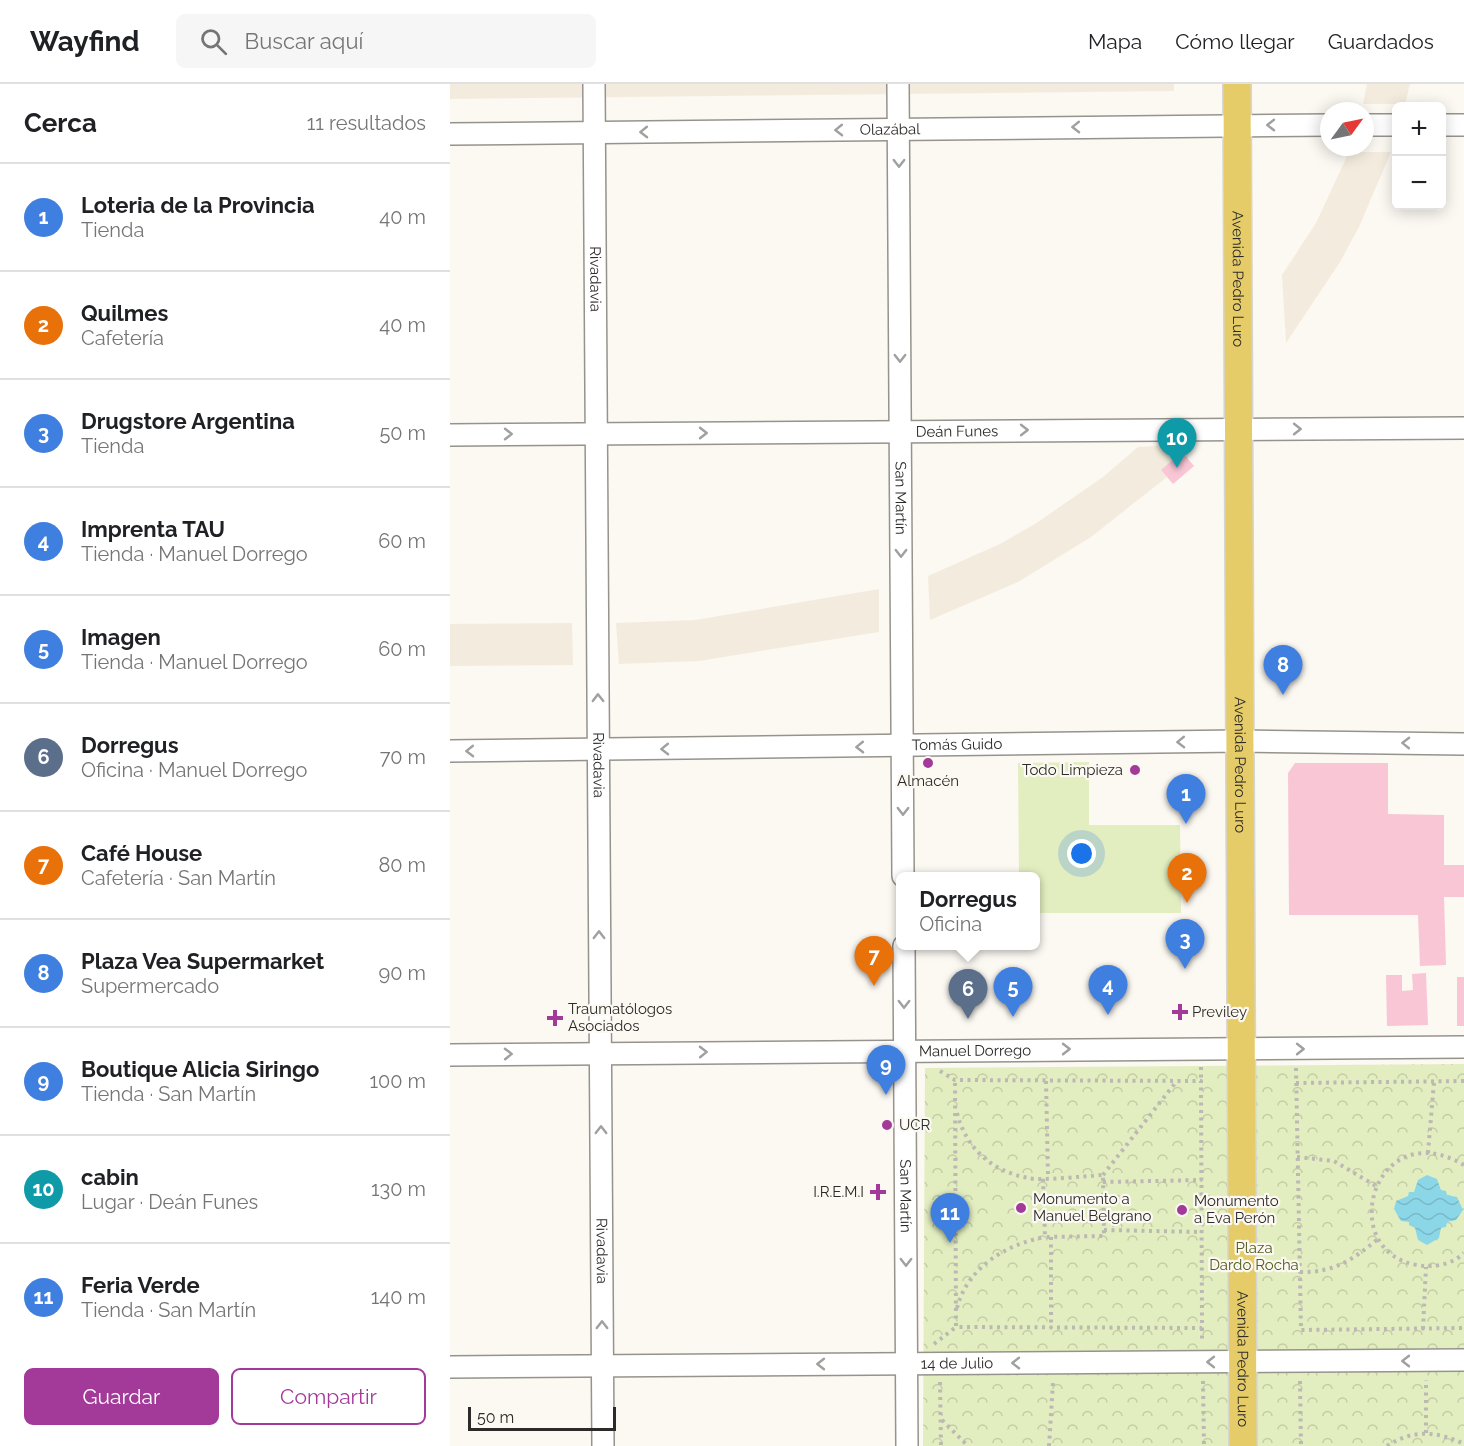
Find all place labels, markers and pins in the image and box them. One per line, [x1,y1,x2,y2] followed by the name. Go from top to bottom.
[1158,418,1196,468] pin: 10
[1264,646,1302,695] pin: 8
[921,756,935,770] marker: Almacén
[1022,761,1123,779] place label: Todo Limpieza
[1128,763,1142,777] marker: Todo Limpieza
[897,772,959,790] place label: Almacén
[1166,774,1206,824] pin: 1
[1168,854,1206,903] pin: 2
[1166,920,1204,969] pin: 3
[854,936,894,986] pin: 7
[1088,966,1128,1015] pin: 4
[994,968,1032,1017] pin: 5
[948,970,988,1019] pin: 6
[568,1000,672,1035] place label: Traumatólogos Asociados
[1192,1003,1247,1021] place label: Previley
[1173,1005,1187,1019] marker: Previley
[546,1009,564,1027] marker: Traumatólogos Asociados
[866,1046,906,1095] pin: 9
[899,1116,931,1134] place label: UCR
[880,1118,894,1132] marker: UCR
[813,1183,864,1201] place label: I.R.E.M.I
[869,1183,887,1201] marker: I.R.E.M.I
[1033,1190,1151,1225] place label: Monumento a Manuel Belgrano
[1194,1192,1279,1227] place label: Monumento a Eva Perón
[930,1194,970,1243] pin: 11
[1014,1201,1028,1215] marker: Monumento a Manuel Belgrano
[1175,1203,1189,1217] marker: Monumento a Eva Perón

